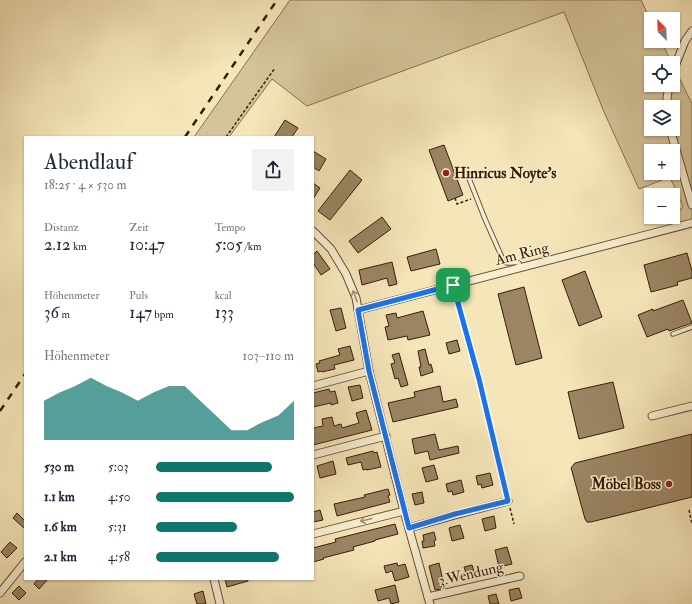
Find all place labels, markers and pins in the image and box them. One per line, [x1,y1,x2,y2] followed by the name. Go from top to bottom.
[454,164,556,184] place label: Hinricus Noyte's
[441,168,451,178] marker: Hinricus Noyte's
[436,268,470,302] pin
[591,475,661,494] place label: Möbel Boss
[664,479,674,489] marker: Möbel Boss

